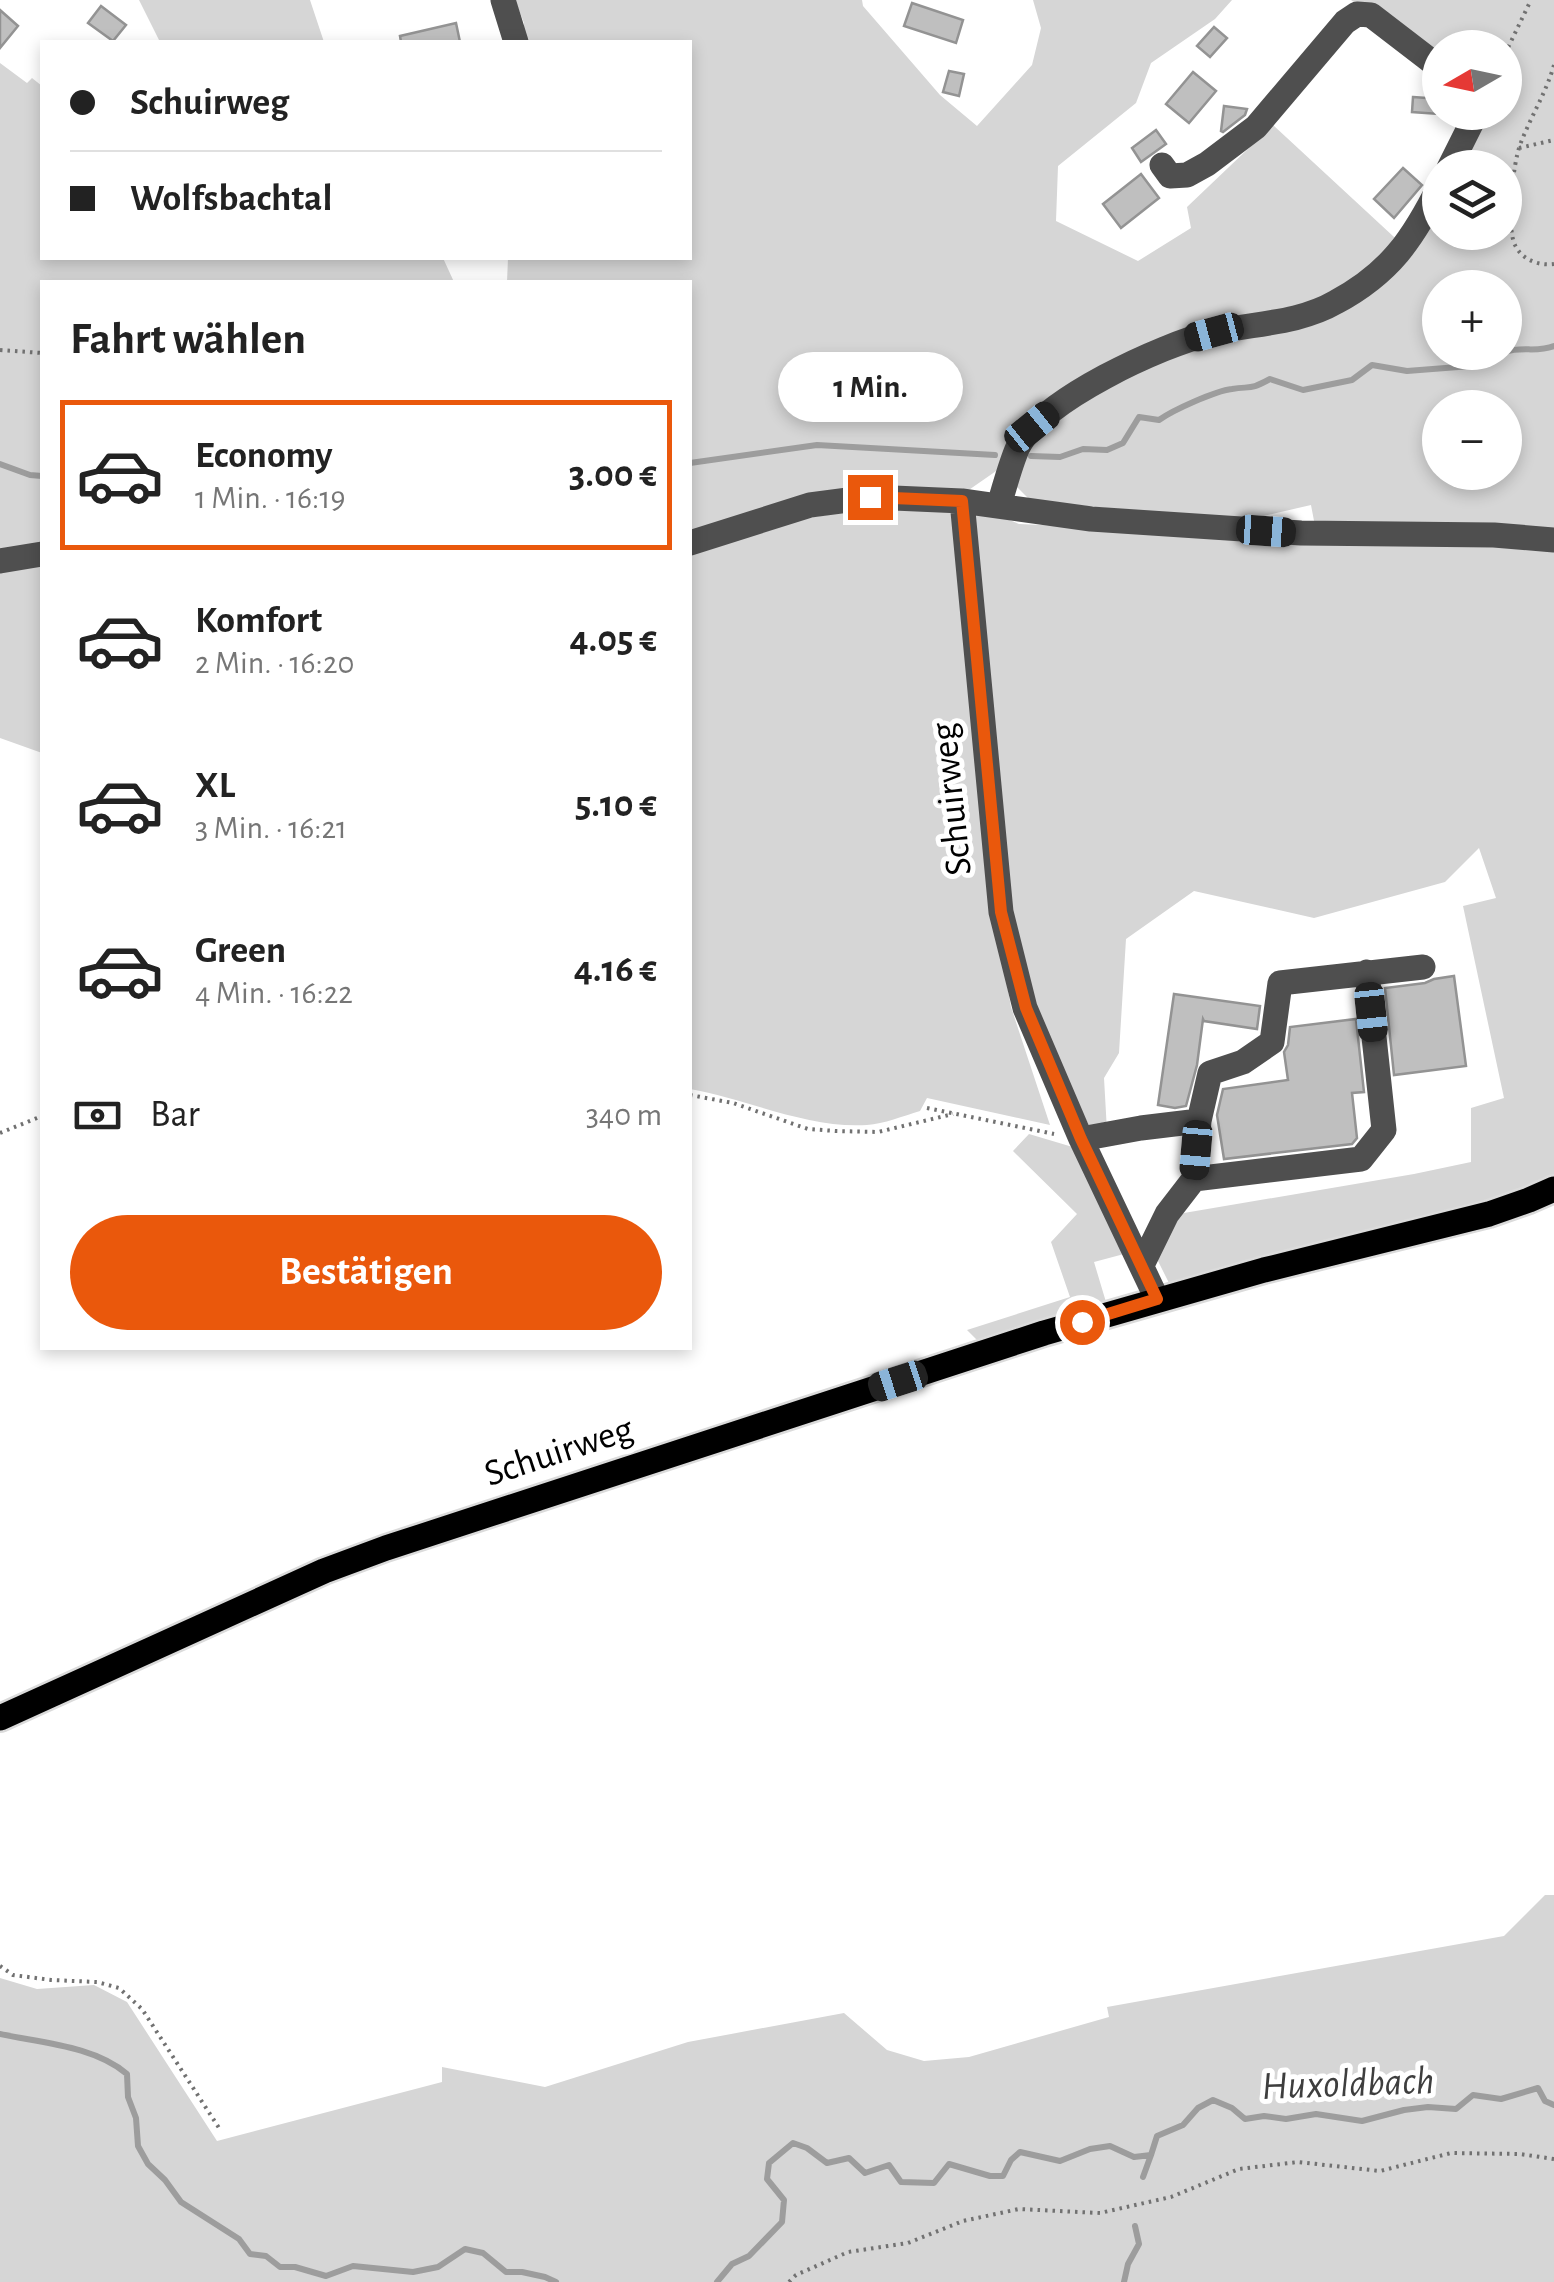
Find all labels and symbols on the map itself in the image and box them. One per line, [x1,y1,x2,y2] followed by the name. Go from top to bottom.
[1422,30,1522,130] north arrow
[1181,310,1247,354] car
[778,352,962,422] callout: 1 Min.
[999,396,1065,458] car
[848,475,893,520] route end
[1235,514,1297,548] car
[925,720,979,877] street label: Schuirweg
[1353,981,1389,1043] car
[1178,1119,1214,1181] car
[1060,1300,1105,1345] route start
[865,1357,931,1405] car
[480,1410,638,1494] street label: Schuirweg
[1261,2061,1435,2107] water label: Huxoldbach

